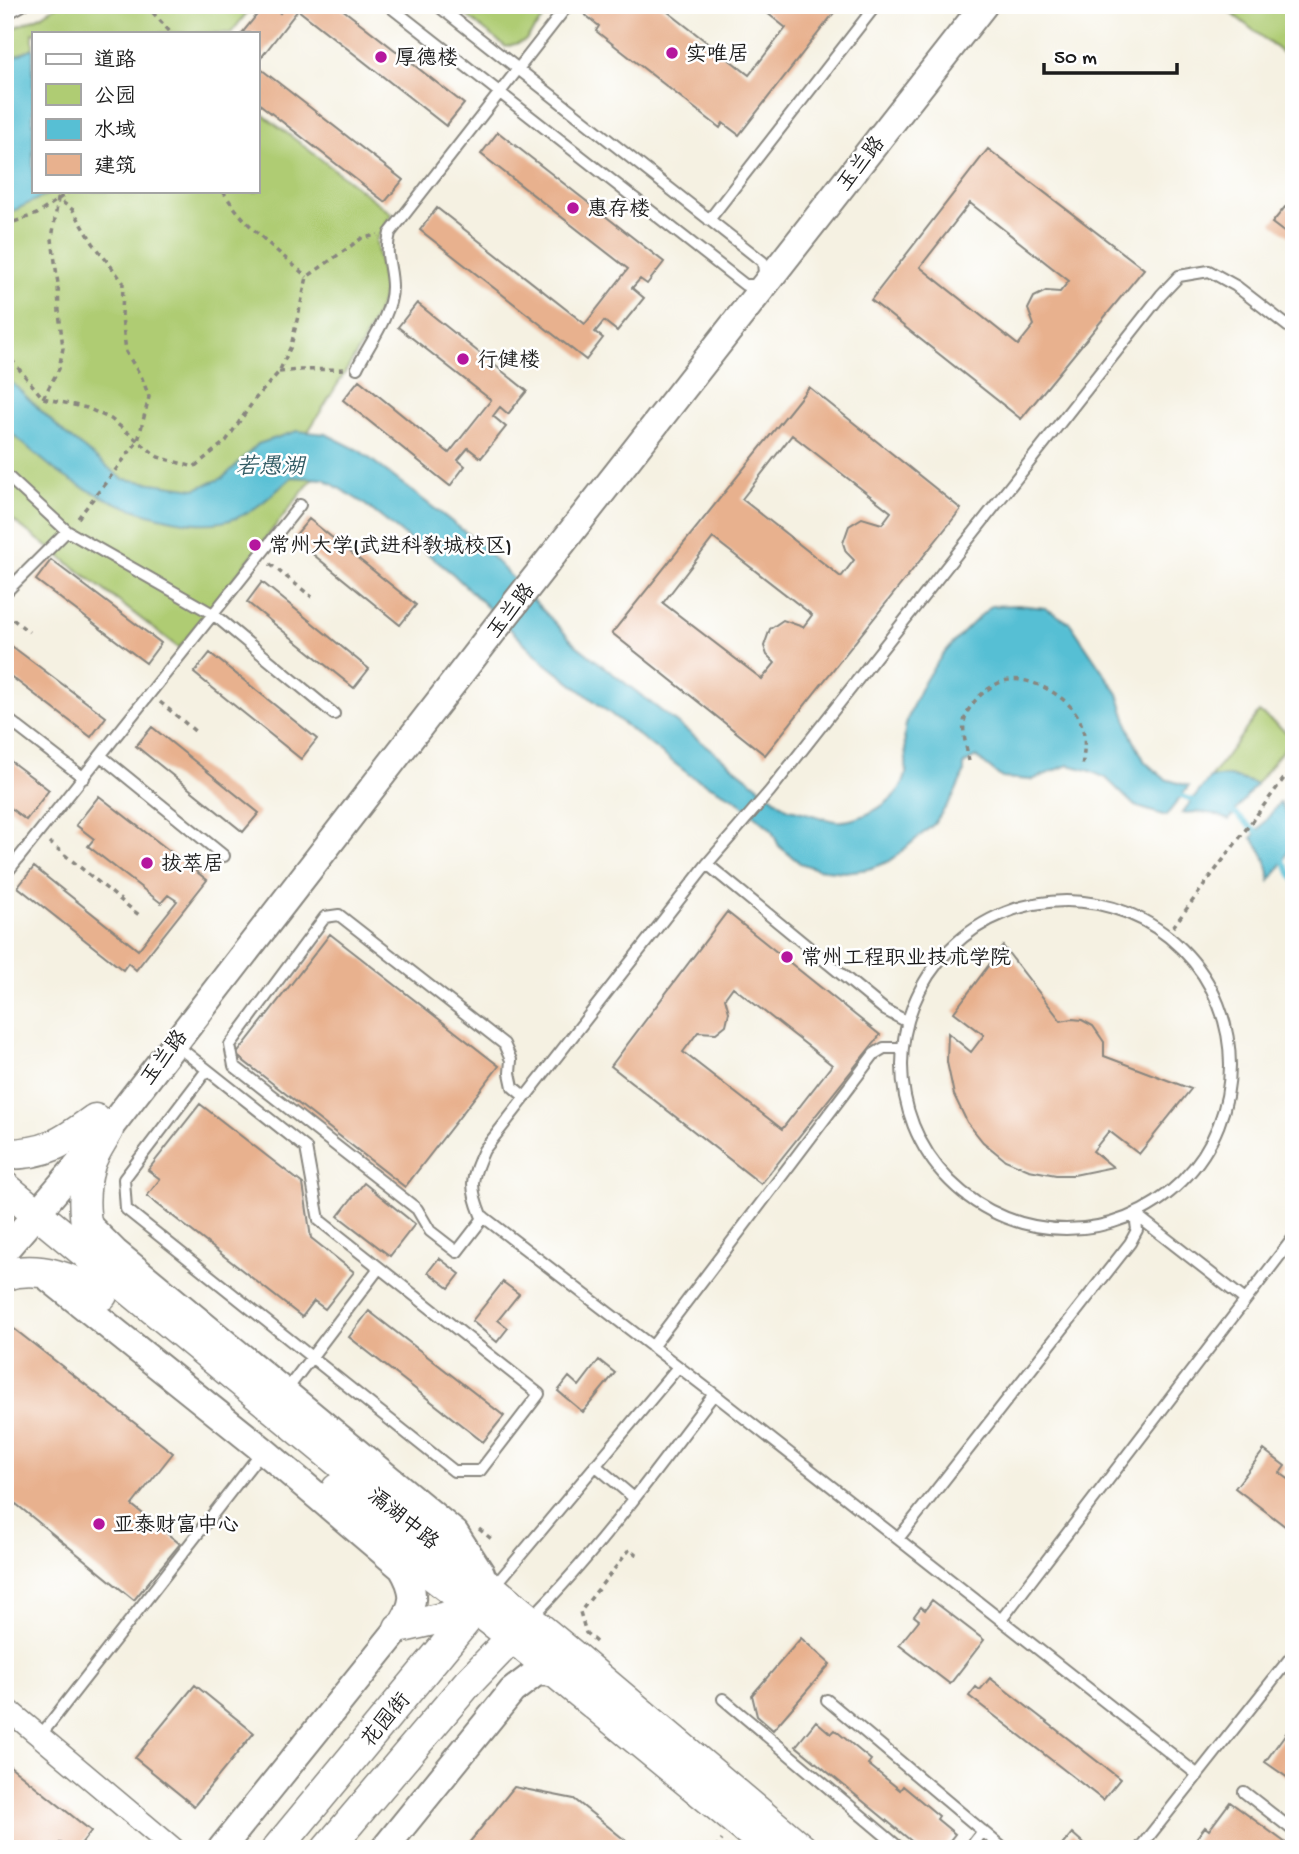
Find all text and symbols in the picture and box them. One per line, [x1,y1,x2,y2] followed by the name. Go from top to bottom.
[32,32,259,192] legend
[1044,32,1176,76] scale bar
[686,43,749,69] place label: 实唯居
[664,45,680,61] marker: 实唯居
[395,46,458,73] place label: 厚德楼
[1054,47,1097,72] text: 50 m
[94,48,136,75] text: 道路
[373,49,389,65] marker: 厚德楼
[94,85,136,111] text: 公园
[94,118,136,145] text: 水域
[832,131,892,198] street label: 玉兰路
[94,155,136,181] text: 建筑
[587,197,650,224] place label: 惠存楼
[565,200,581,216] marker: 惠存楼
[477,348,540,375] place label: 行健楼
[455,351,471,367] marker: 行健楼
[236,454,307,482] water label: 若愚湖
[269,534,512,561] place label: 常州大学(武进科教城校区)
[247,537,263,553] marker: 常州大学(武进科教城校区)
[482,578,542,645] street label: 玉兰路
[161,852,224,879] place label: 拔萃居
[139,855,155,871] marker: 拔萃居
[801,946,1011,973] place label: 常州工程职业技术学院
[779,949,795,965] marker: 常州工程职业技术学院
[135,1025,195,1092] street label: 玉兰路
[361,1483,444,1557] street label: 滆湖中路
[113,1513,239,1540] place label: 亚泰财富中心
[91,1516,107,1532] marker: 亚泰财富中心
[357,1688,418,1753] street label: 花园街

